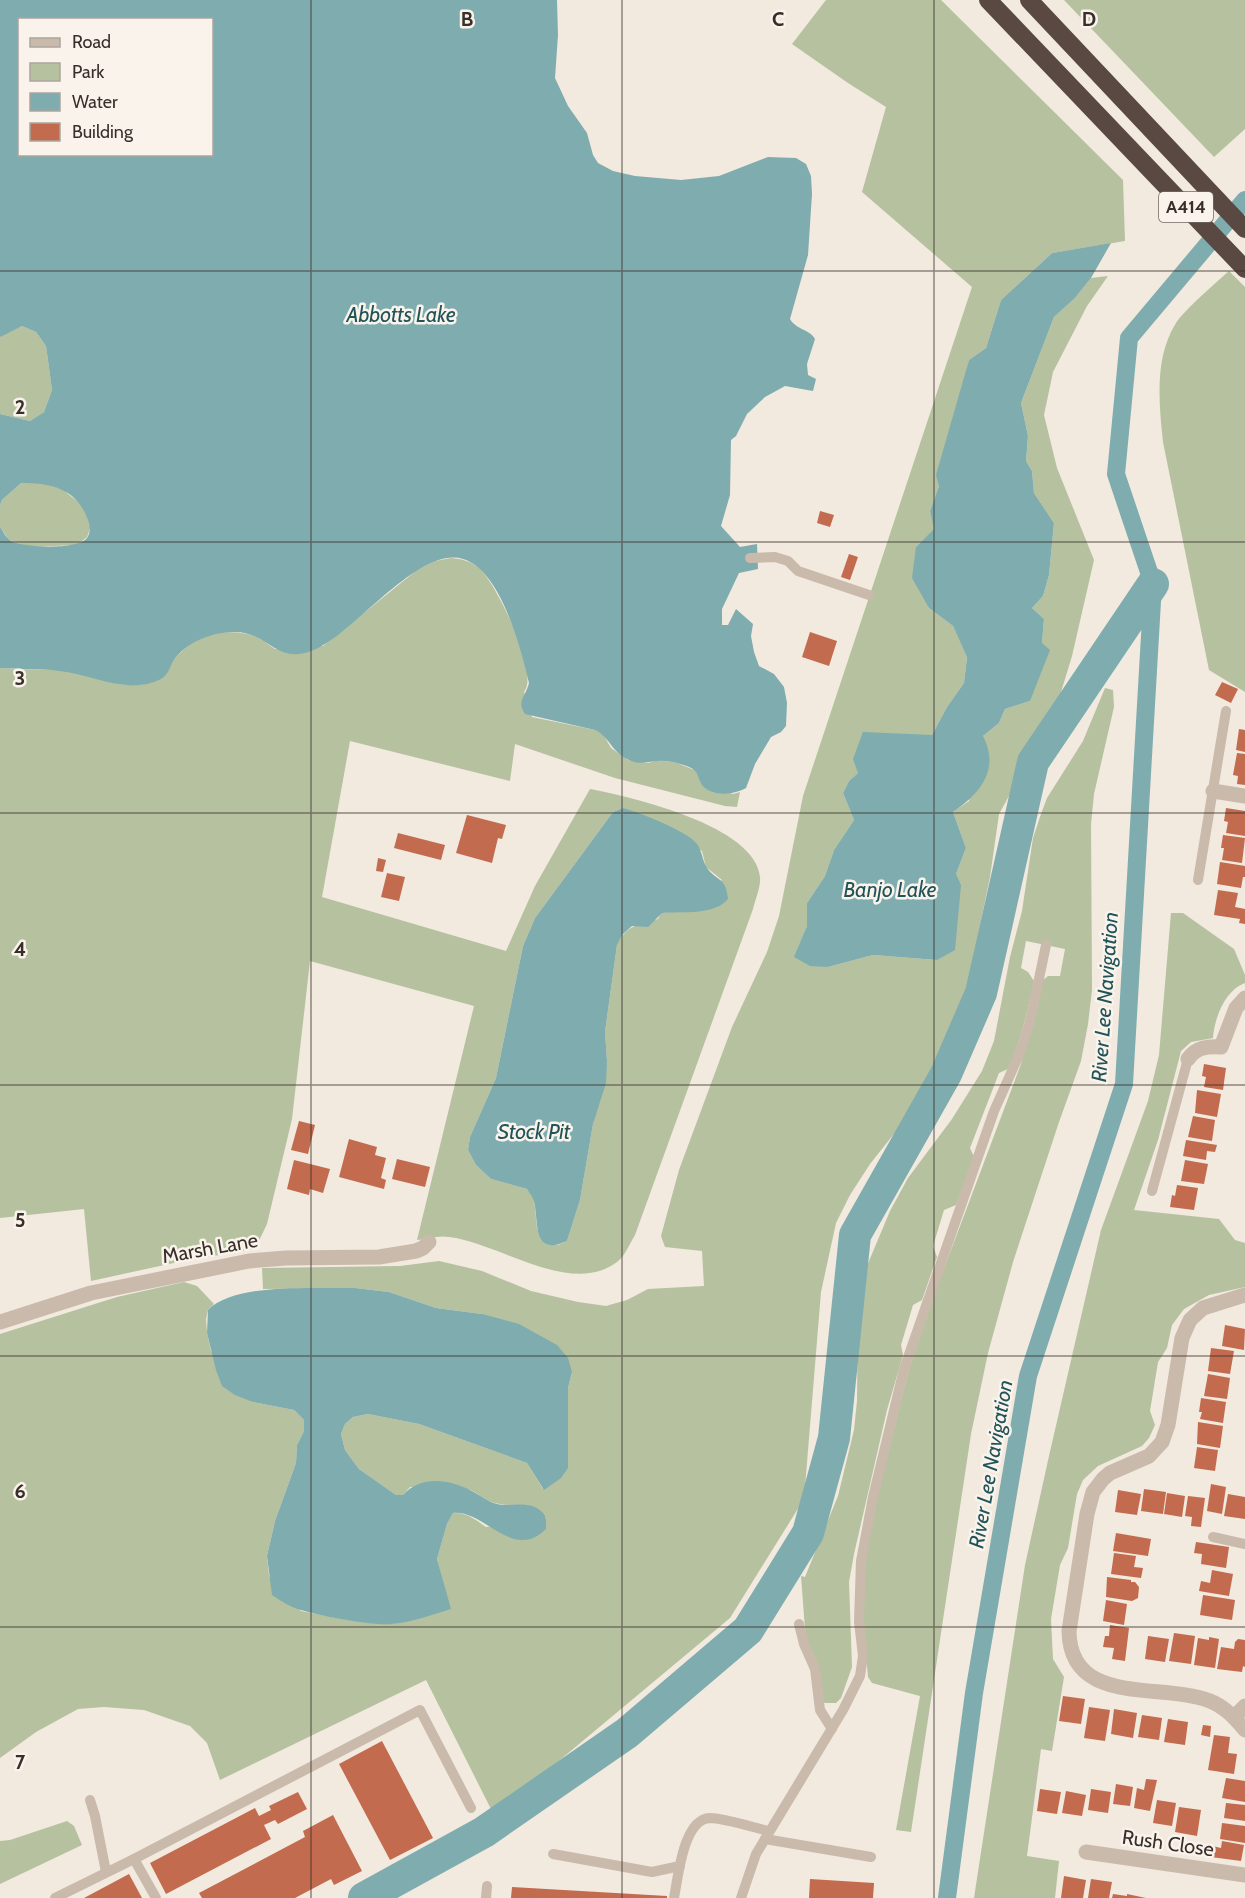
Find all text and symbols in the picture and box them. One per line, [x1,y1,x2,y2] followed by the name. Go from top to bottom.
[461,7,473,31] text: B
[772,7,784,31] text: C
[1082,7,1096,31] text: D
[18,18,213,156] legend
[72,31,111,53] text: Road
[72,61,105,83] text: Park
[72,91,118,113] text: Water
[72,121,134,143] text: Building
[1159,192,1213,222] road number: A414
[345,302,456,327] water label: Abbotts Lake
[15,395,25,419] text: 2
[15,666,25,690] text: 3
[844,877,937,903] water label: Banjo Lake
[1086,911,1123,1083] water label: River Lee Navigation
[14,937,26,961] text: 4
[498,1119,571,1144] water label: Stock Pit
[15,1208,25,1232] text: 5
[160,1228,260,1268] street label: Marsh Lane
[963,1378,1018,1550] water label: River Lee Navigation
[14,1479,26,1503] text: 6
[15,1750,26,1774] text: 7
[1121,1825,1215,1861] street label: Rush Close

